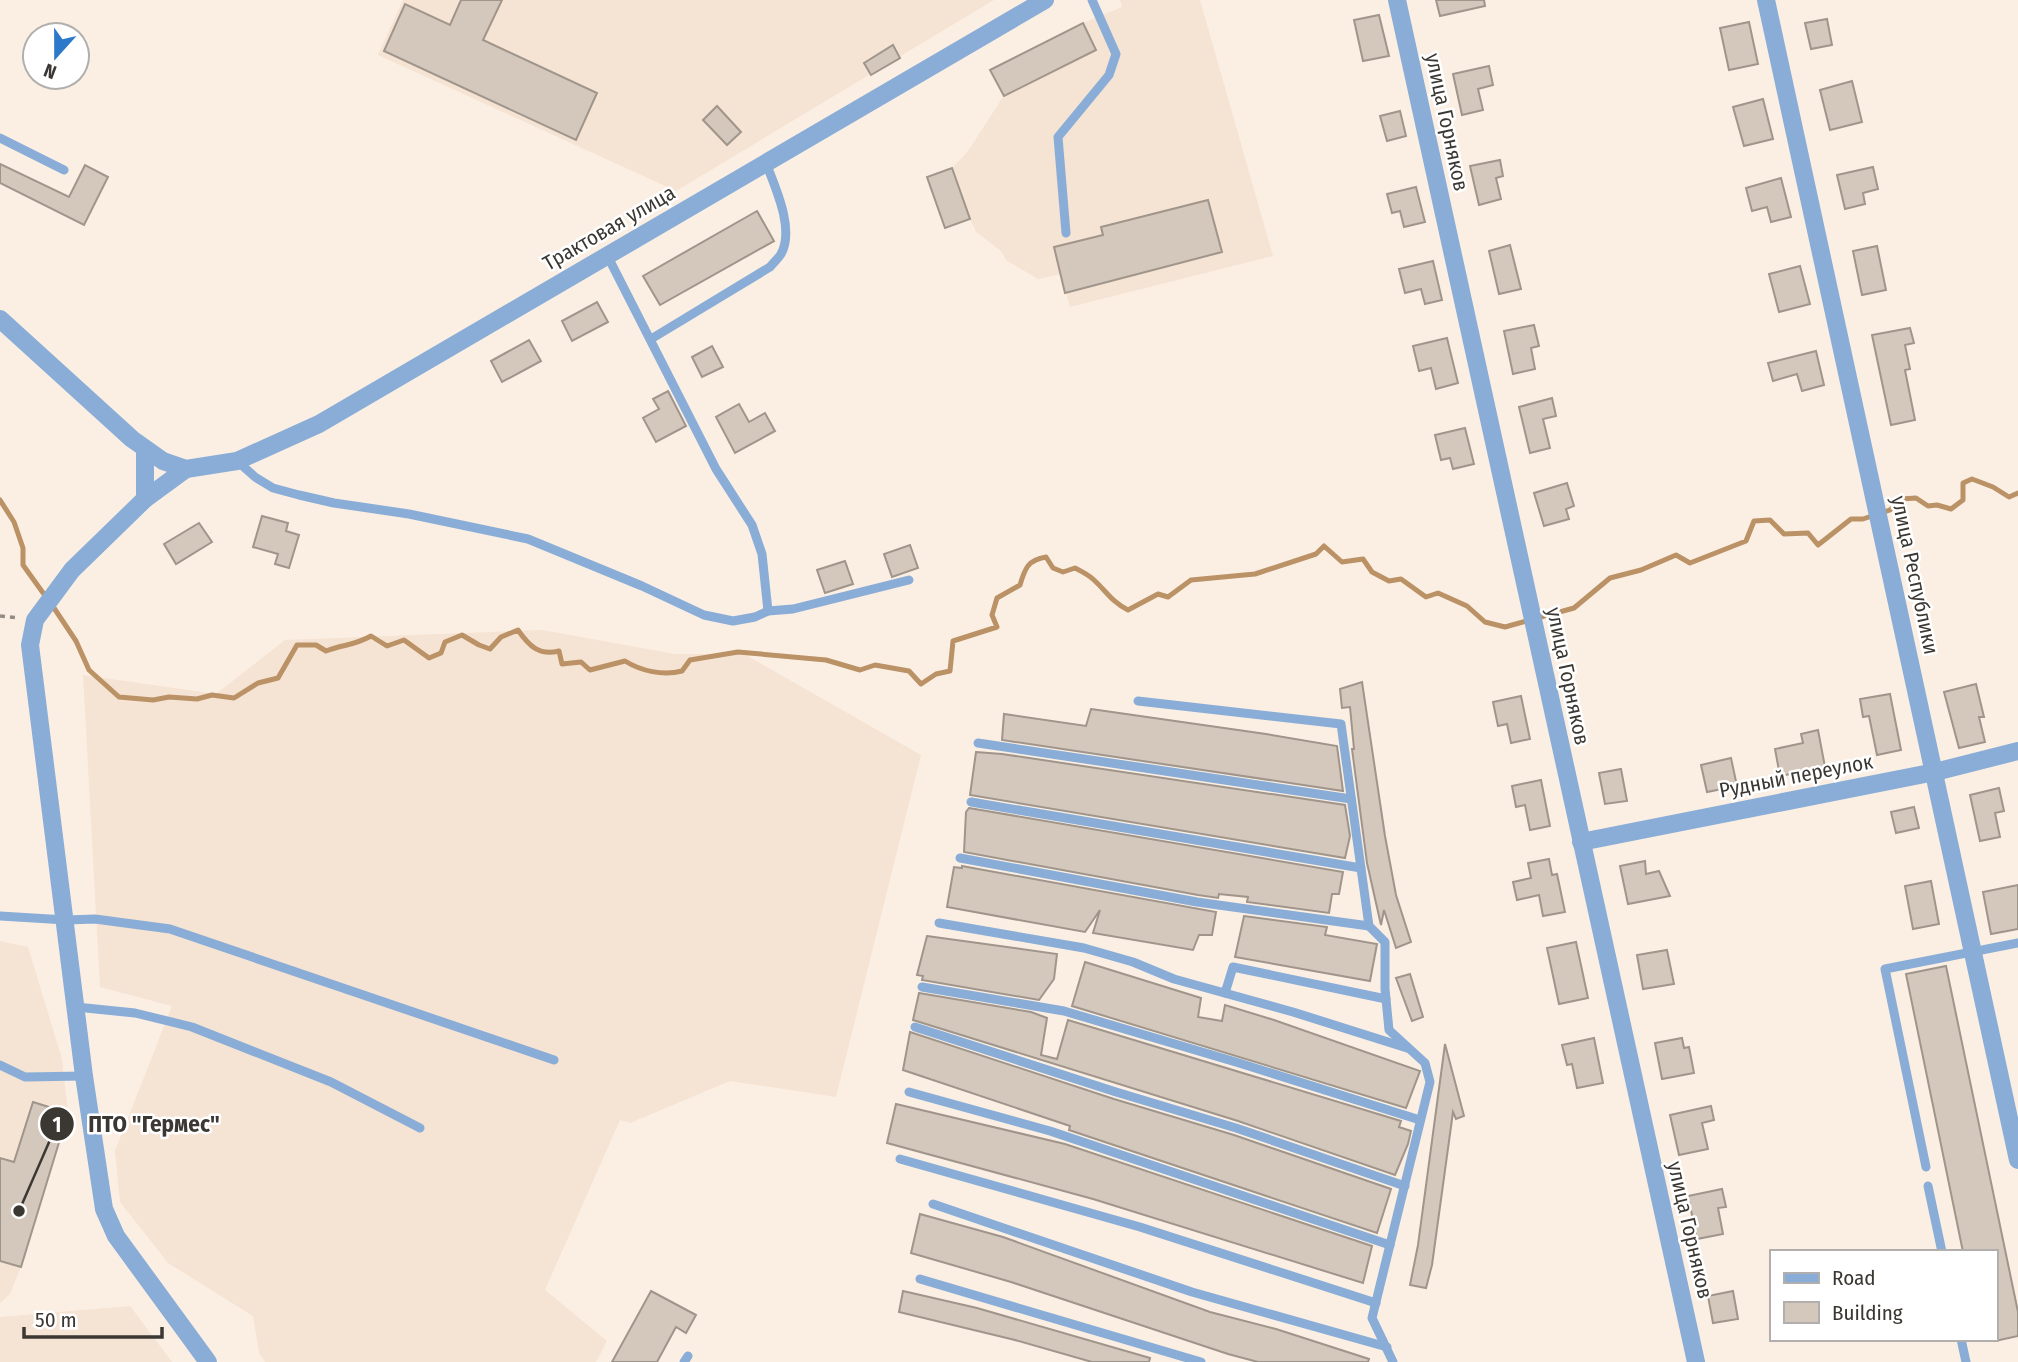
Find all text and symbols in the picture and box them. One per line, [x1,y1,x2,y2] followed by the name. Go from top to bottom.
[21,21,91,91] north arrow
[1420,51,1474,193] street label: улица Горняков
[41,59,60,84] text: N
[538,180,680,276] street label: Трактовая улица
[1885,493,1945,657] street label: улица Республики
[1541,605,1595,747] street label: улица Горняков
[1717,748,1875,804] street label: Рудный переулок
[40,1102,234,1146] callout: ПТО "Гермес"
[88,1110,220,1138] text: ПТО "Гермес"
[53,1112,61,1138] text: 1
[1662,1159,1718,1301] street label: улица Горняков
[1770,1250,1997,1341] legend
[1832,1265,1876,1291] text: Road
[24,1296,163,1340] scale bar
[1832,1300,1903,1326] text: Building
[35,1307,77,1333] text: 50 m

